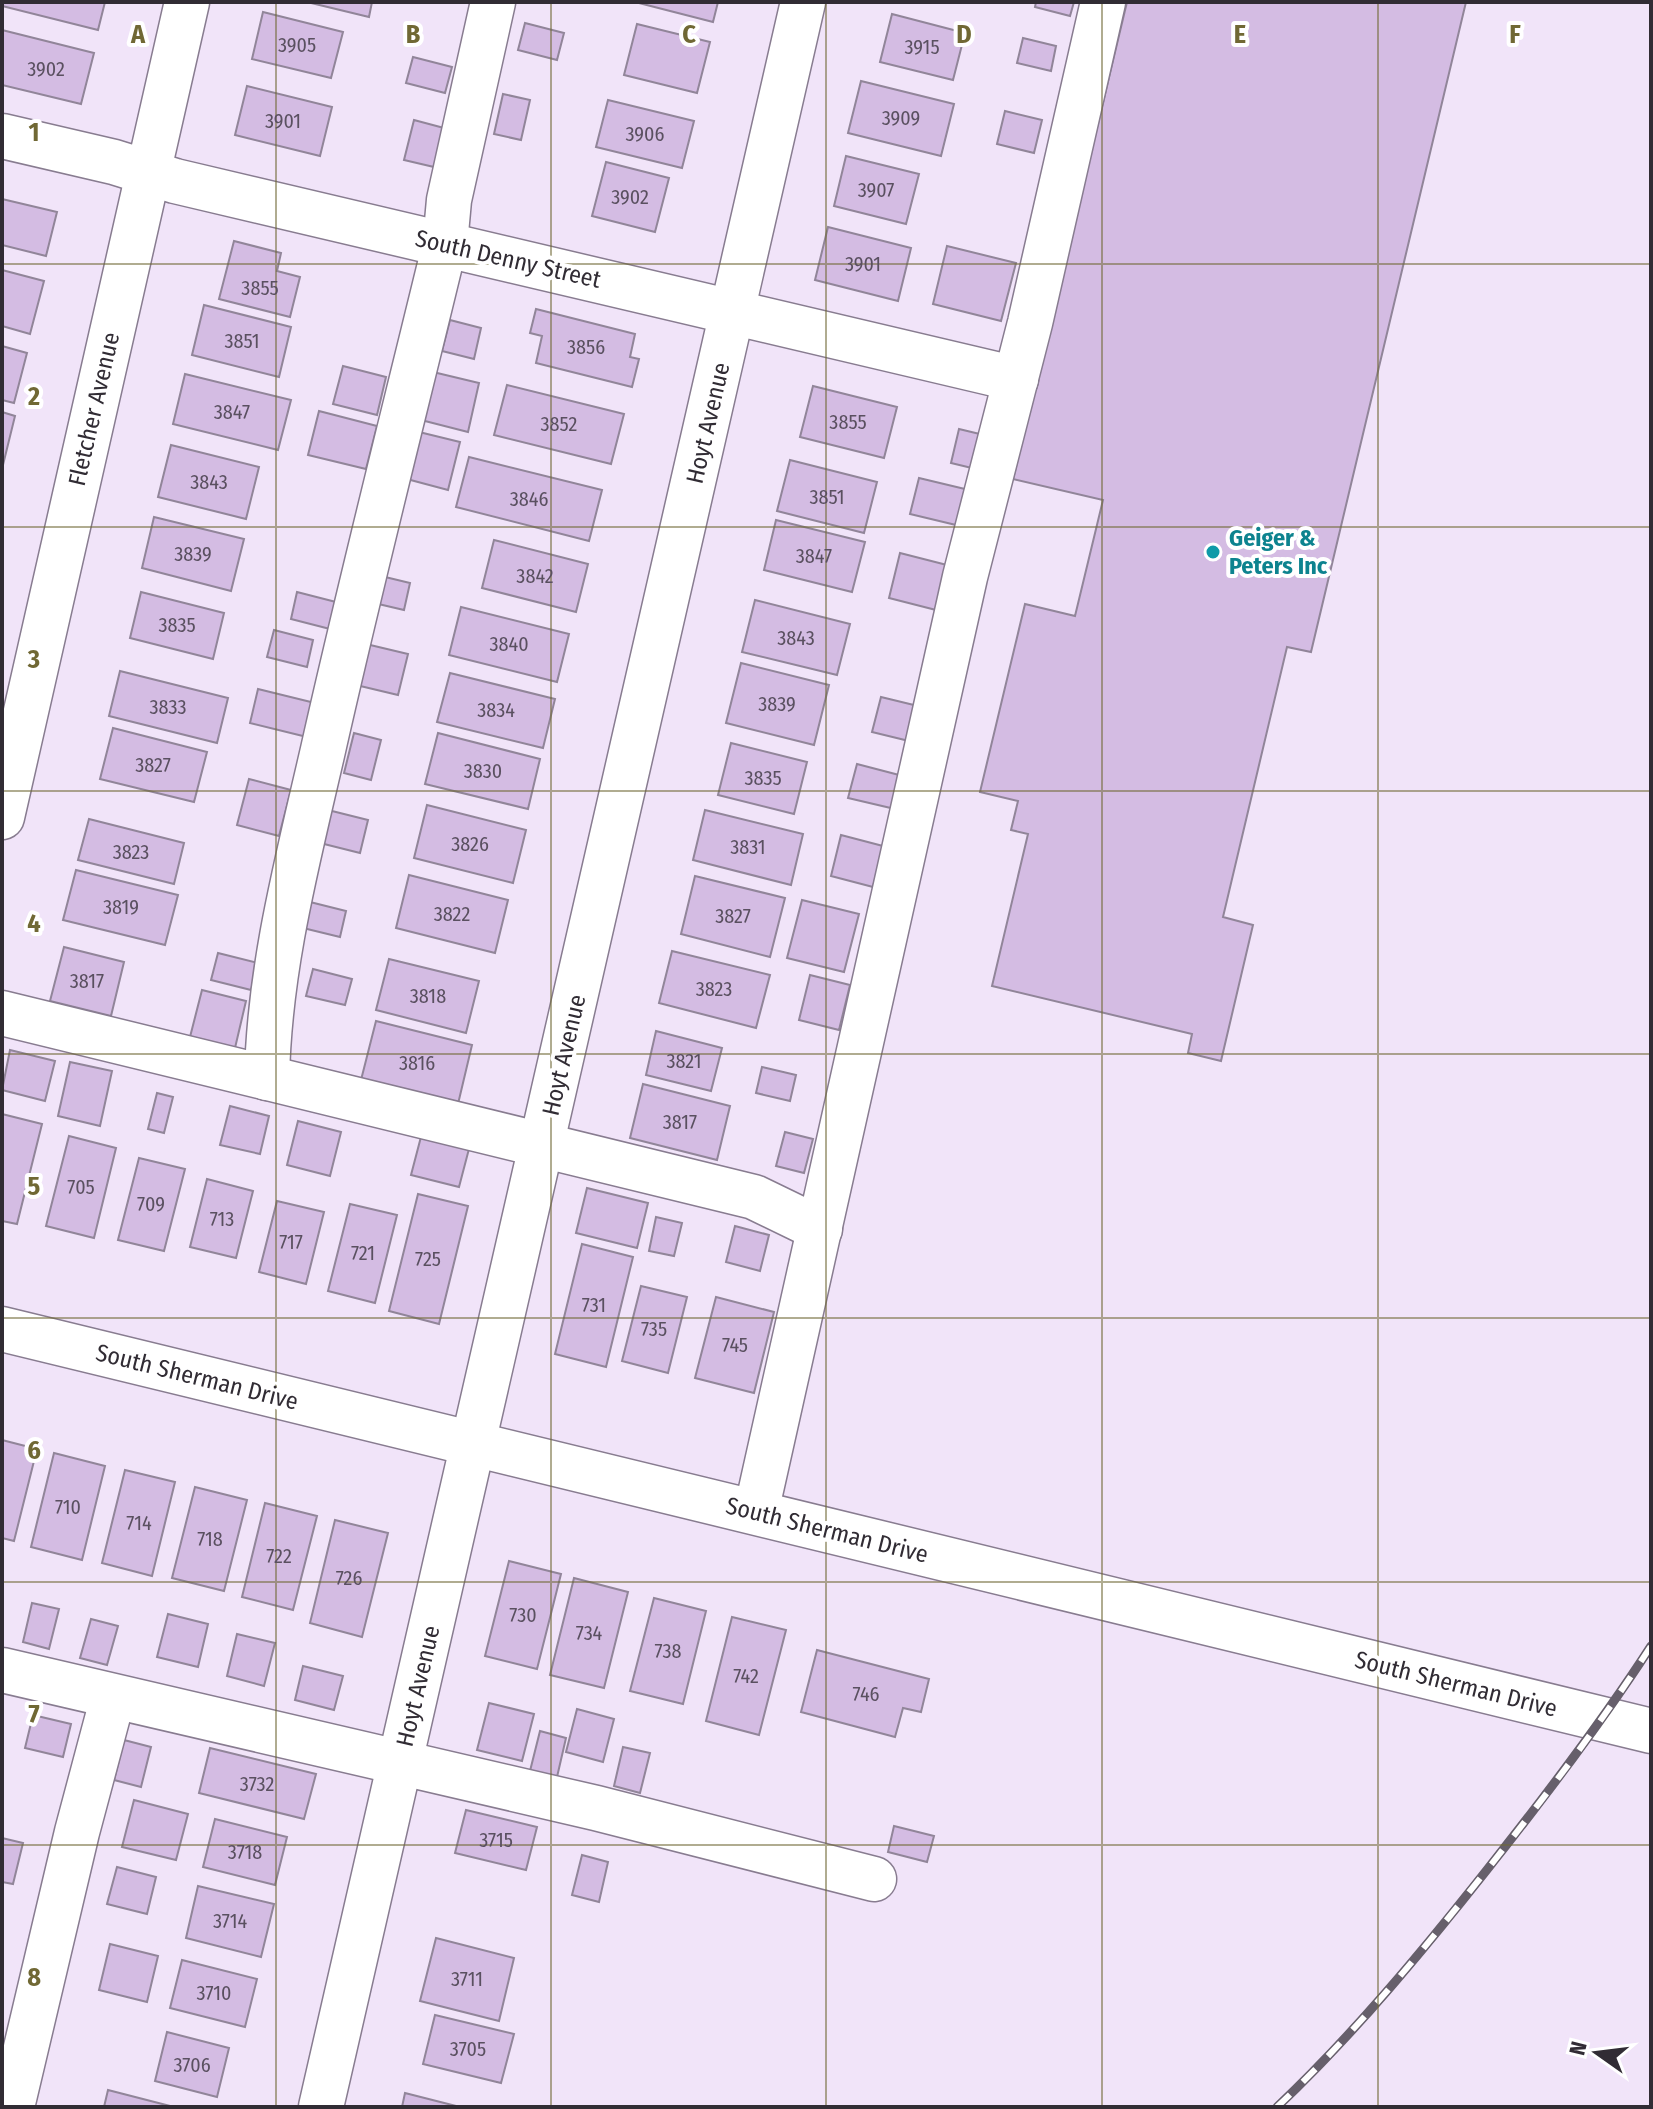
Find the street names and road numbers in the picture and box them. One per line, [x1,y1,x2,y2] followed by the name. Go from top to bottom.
[413,224,604,294] street label: South Denny Street
[63,329,125,489] street label: Fletcher Avenue
[680,360,736,486] street label: Hoyt Avenue
[536,992,592,1118] street label: Hoyt Avenue
[93,1338,301,1416] street label: South Sherman Drive
[723,1491,931,1569] street label: South Sherman Drive
[390,1623,446,1749] street label: Hoyt Avenue
[1352,1645,1560,1723] street label: South Sherman Drive

